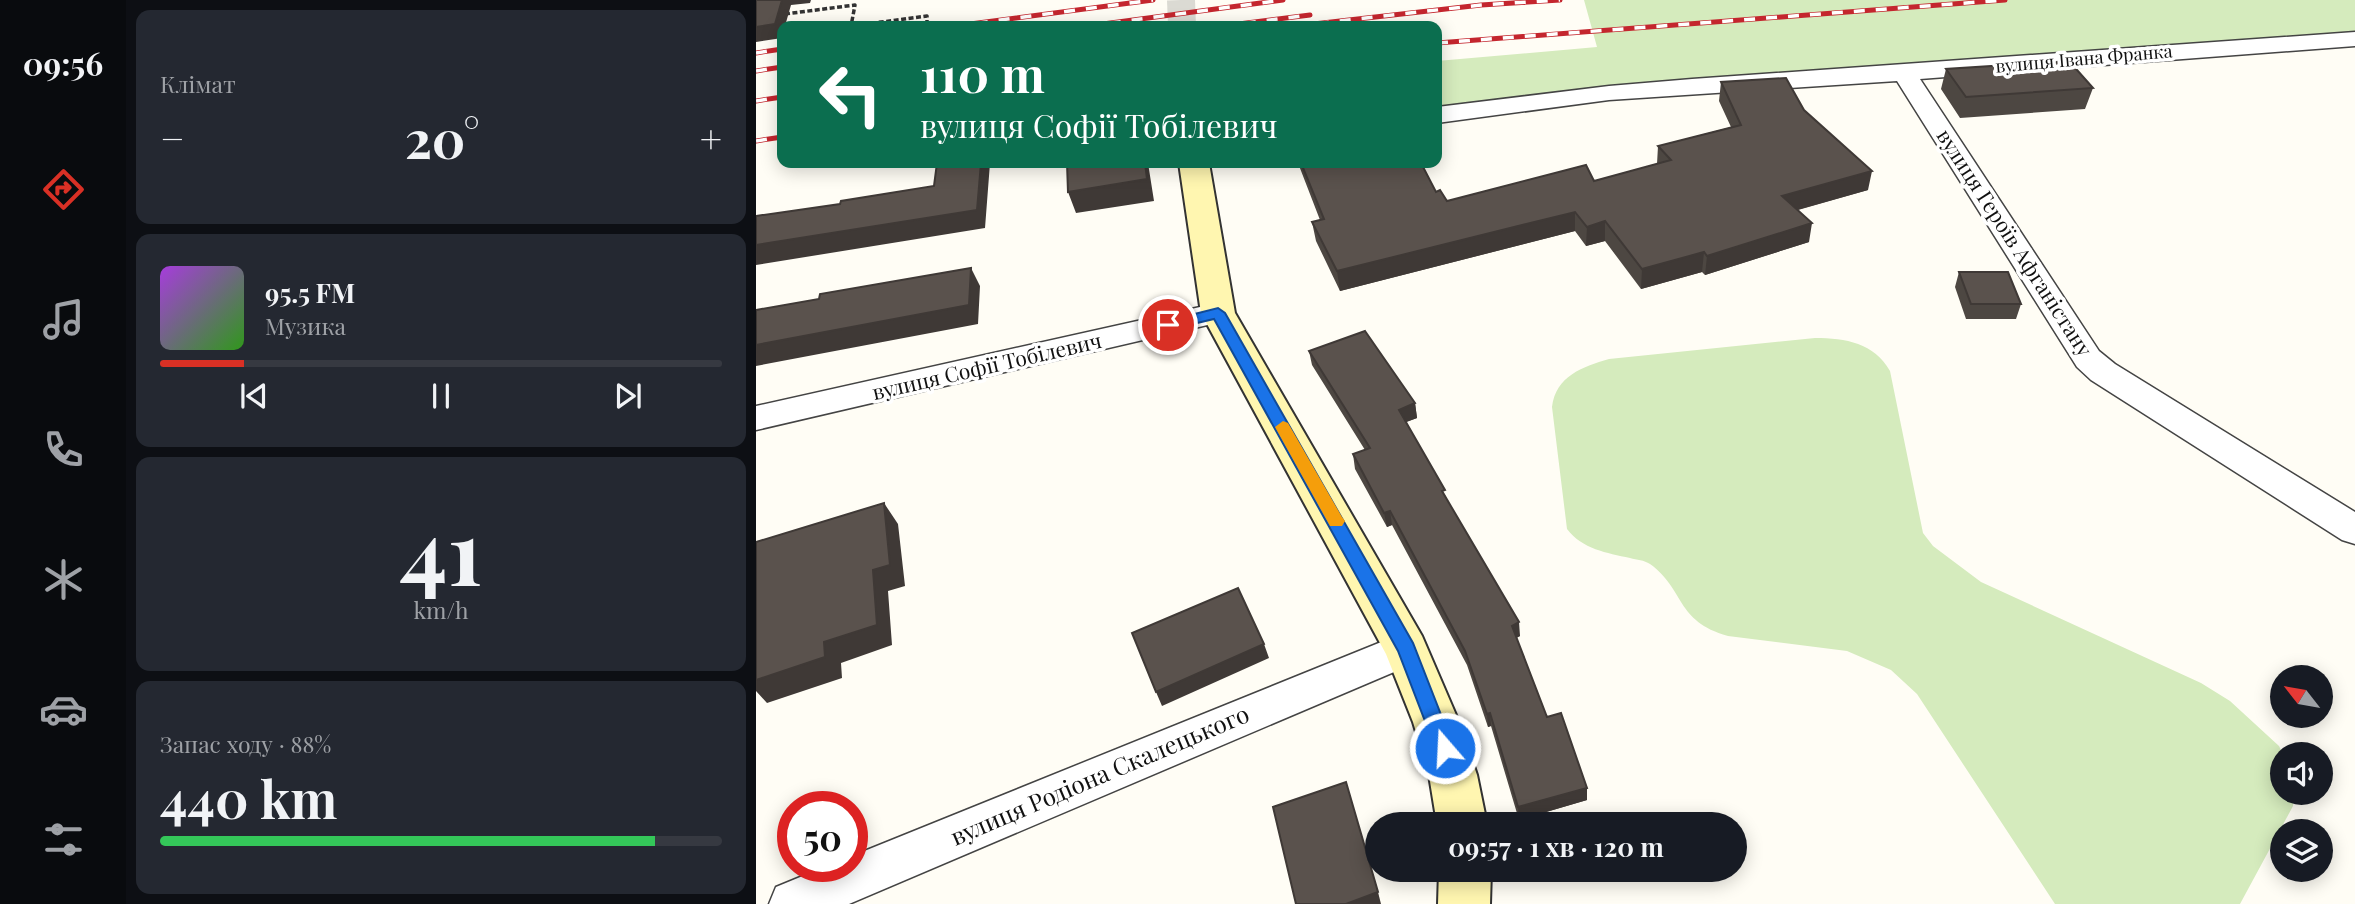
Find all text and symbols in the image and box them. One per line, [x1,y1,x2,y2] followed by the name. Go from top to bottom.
[1994,38,2174,78] street label: вулиця Івана Франка
[920,40,1045,105] text: 110 m
[23,41,103,84] text: 09:56
[805,49,896,140] icon: left
[160,68,236,99] text: Клімат
[405,103,480,172] text: 20°
[920,103,1278,146] text: вулиця Софії Тобілевич
[160,112,185,163] text: −
[700,112,722,163] text: +
[1931,123,2100,361] street label: вулиця Героїв Афганістану
[39,165,88,214] icon: directions
[265,275,355,310] text: 95.5 FM
[39,295,88,344] icon: music
[1138,295,1198,355] pin
[1149,306,1187,344] icon: arrive
[265,310,346,341] text: Музика
[869,325,1104,405] street label: вулиця Софії Тобілевич
[235,377,273,415] icon: previous
[422,377,460,415] icon: pause
[609,377,647,415] icon: next
[39,425,88,474] icon: phone
[400,488,482,609] text: 41
[39,555,88,604] icon: climate
[413,594,469,625] text: km/h
[2270,665,2333,728] north arrow
[2270,665,2333,882] map controls
[39,685,88,734] icon: car
[945,697,1253,852] street label: вулиця Родіона Скалецького
[1408,711,1482,785] position arrow
[160,728,331,759] text: Запас ходу · 88%
[2270,742,2333,805] button: sound
[160,763,337,832] text: 440 km
[777,791,868,882] speed limit sign: 50
[39,815,88,864] icon: filters
[2270,819,2333,882] button: layers
[1448,829,1664,864] text: 09:57 · 1 хв · 120 m

